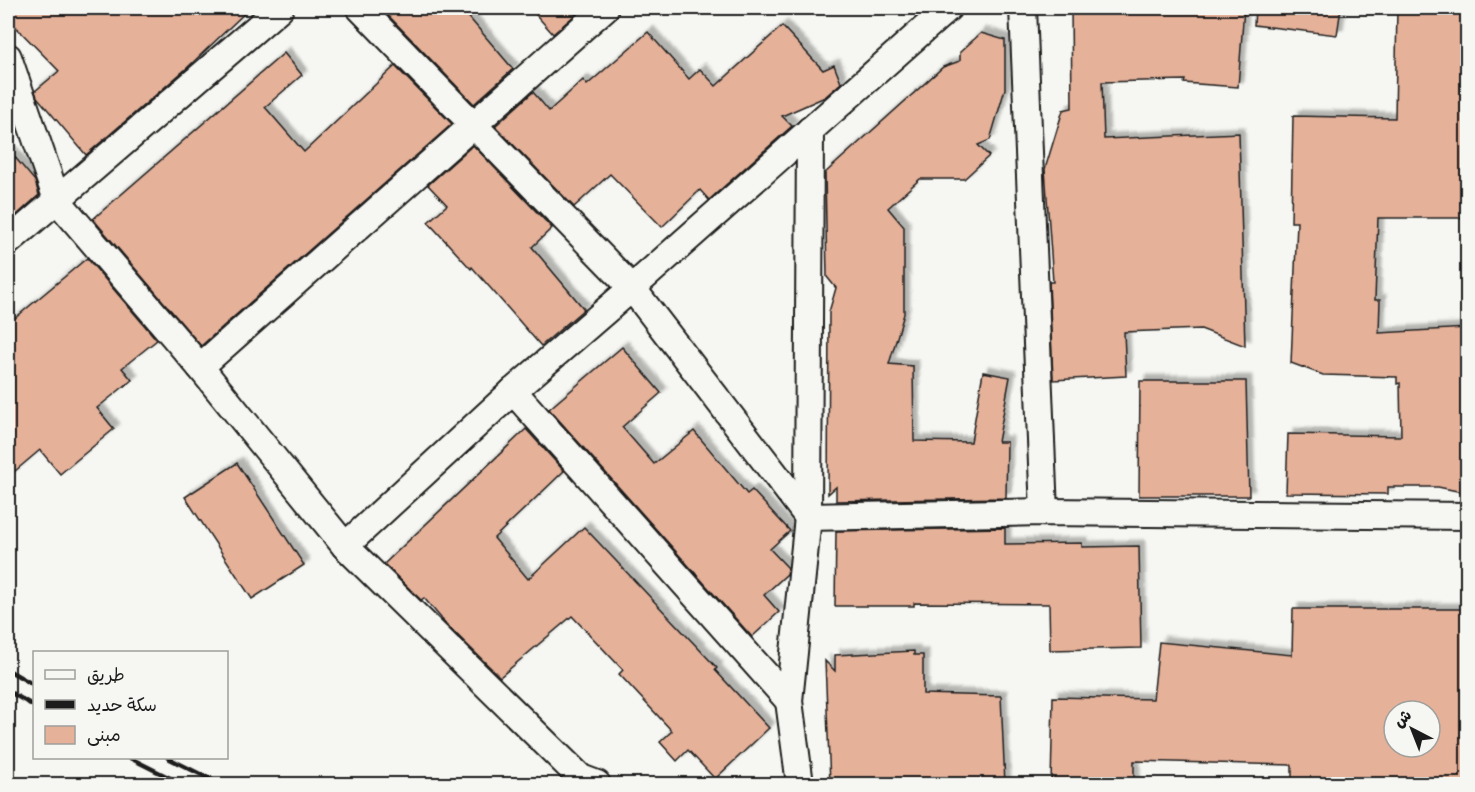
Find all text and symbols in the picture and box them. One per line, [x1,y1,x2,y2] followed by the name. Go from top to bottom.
[33,651,228,759] legend
[87,664,125,686] text: طريق
[87,694,157,716] text: سكة حديد
[1382,699,1442,759] north arrow
[1389,705,1415,731] text: ش
[87,724,121,746] text: مبنى

